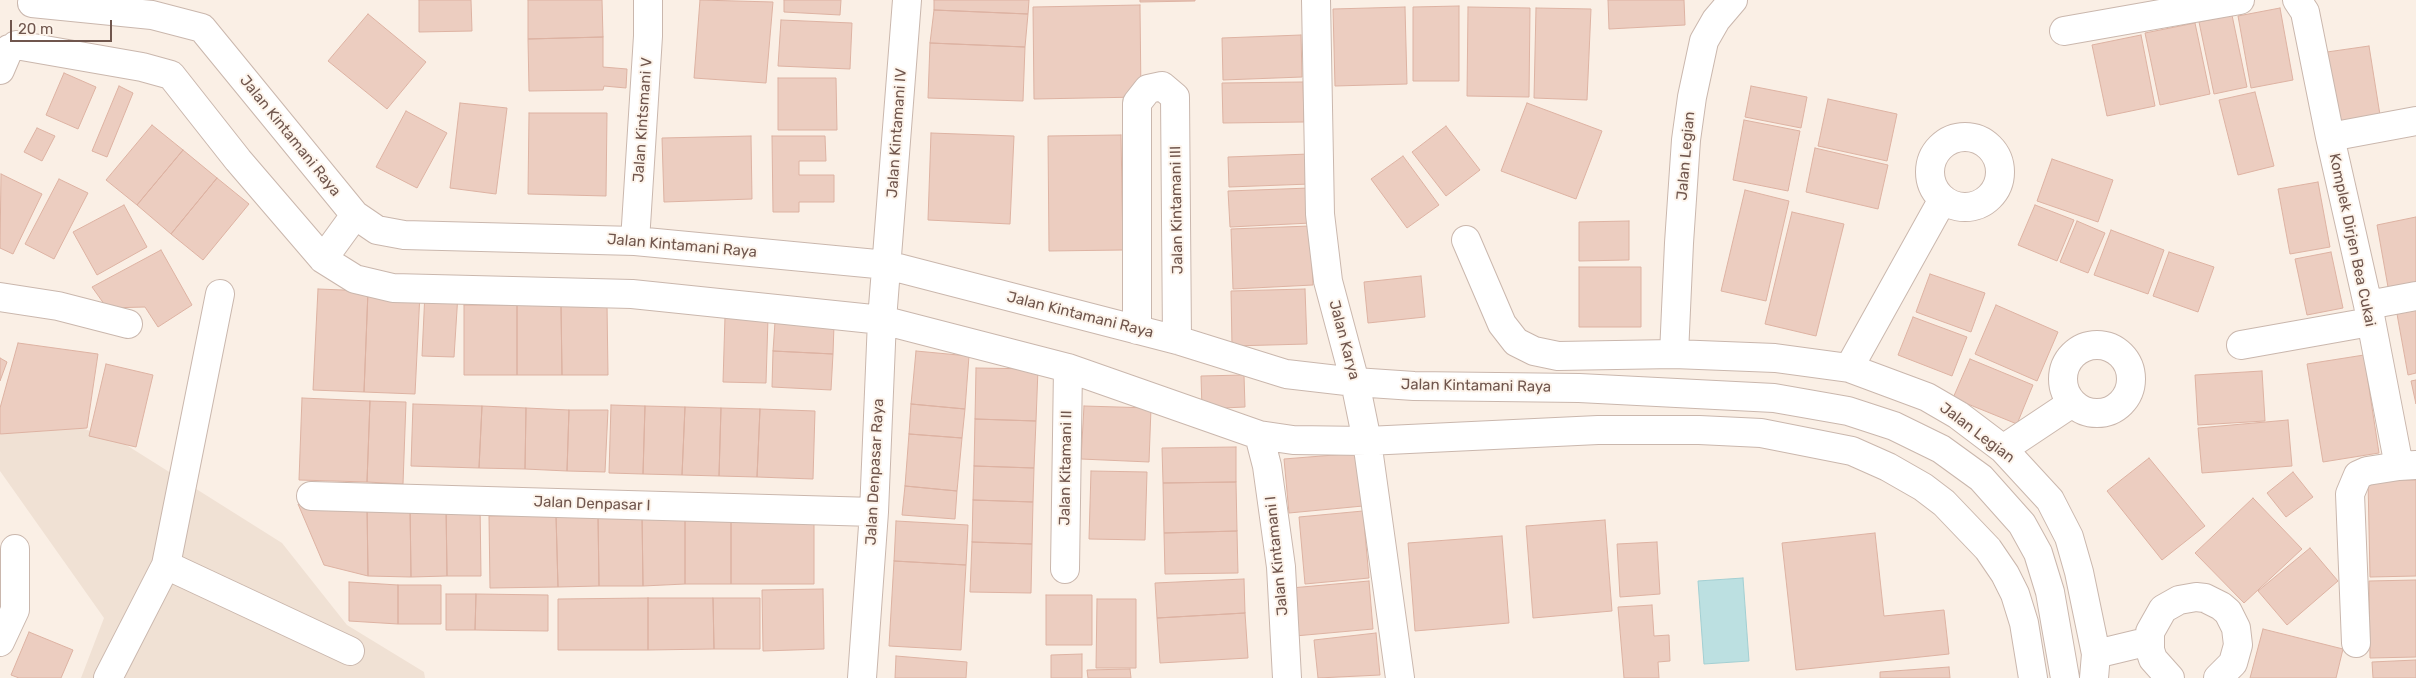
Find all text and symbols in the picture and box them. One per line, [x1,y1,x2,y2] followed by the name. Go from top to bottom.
[12,10,115,42] scale bar
[18,20,53,38] text: 20 m
[630,57,656,183] street label: Jalan Kintsmani V
[883,67,911,199] street label: Jalan Kintamani IV
[236,72,344,200] street label: Jalan Kintamani Raya
[1673,111,1699,201] street label: Jalan Legian
[1167,146,1187,274] street label: Jalan Kintamani III
[2325,152,2379,328] street label: Komplek Dirjen Bea Cukai
[606,230,758,262] street label: Jalan Kintamani Raya
[1005,288,1155,342] street label: Jalan Kintamani Raya
[1325,298,1363,382] street label: Jalan Karya
[1401,376,1551,396] street label: Jalan Kintamani Raya
[862,398,888,546] street label: Jalan Denpasar Raya
[1936,399,2018,467] street label: Jalan Legian
[1056,410,1076,526] street label: Jalan Kitamani II
[533,493,651,515] street label: Jalan Denpasar I
[1262,495,1292,617] street label: Jalan Kintamani I

